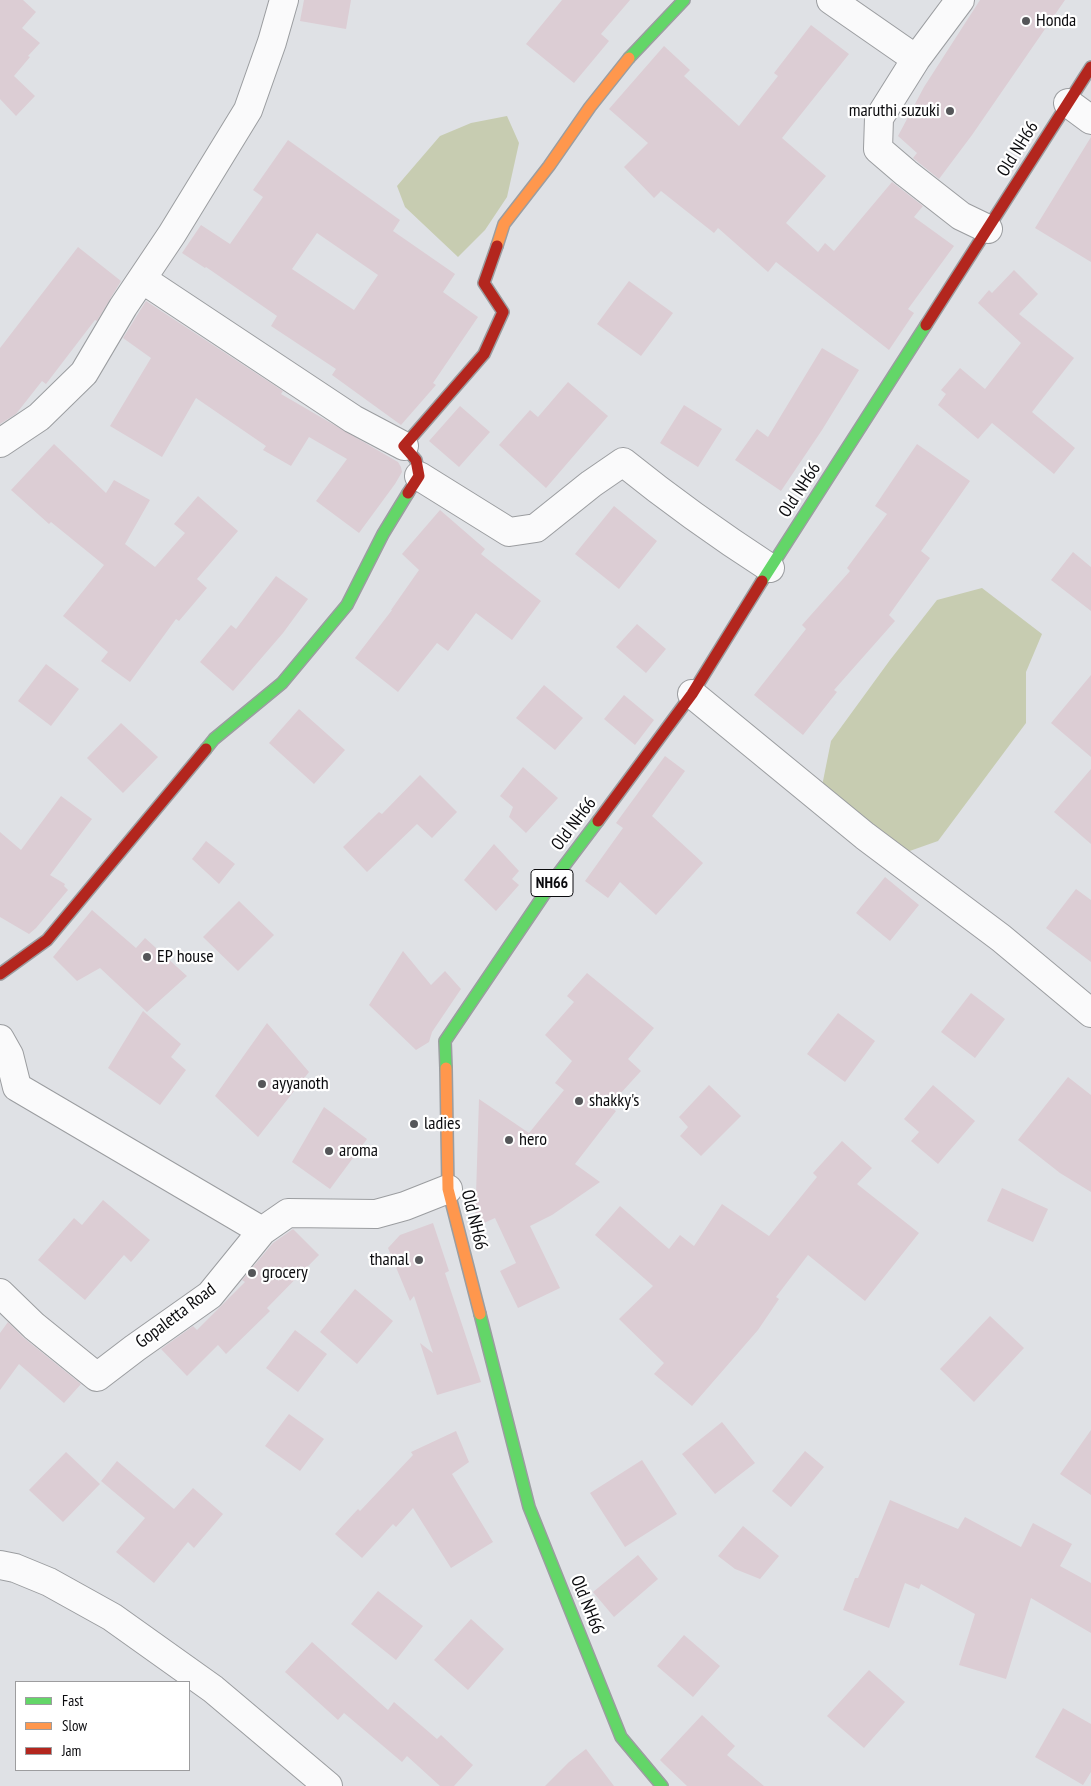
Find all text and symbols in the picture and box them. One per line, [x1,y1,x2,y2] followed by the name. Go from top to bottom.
[1036,10,1076,32] place label: Honda
[1020,15,1032,27] marker: Honda
[849,100,940,122] place label: maruthi suzuki
[944,105,956,117] marker: maruthi suzuki
[993,117,1043,181] street label: Old NH66
[774,458,826,522] street label: Old NH66
[547,793,601,855] street label: Old NH66
[531,870,573,896] road number: NH66
[157,946,214,968] place label: EP house
[141,951,153,963] marker: EP house
[272,1073,329,1095] place label: ayyanoth
[256,1078,268,1090] marker: ayyanoth
[589,1090,639,1112] place label: shakky's
[573,1095,585,1107] marker: shakky's
[424,1113,461,1135] place label: ladies
[408,1118,420,1130] marker: ladies
[519,1129,547,1151] place label: hero
[503,1134,515,1146] marker: hero
[339,1140,378,1162] place label: aroma
[323,1145,335,1157] marker: aroma
[456,1188,492,1252] street label: Old NH66
[370,1249,409,1271] place label: thanal
[413,1254,425,1266] marker: thanal
[262,1262,308,1284] place label: grocery
[246,1267,258,1279] marker: grocery
[132,1279,220,1353] street label: Gopaletta Road
[566,1573,608,1637] street label: Old NH66
[15,1681,190,1771] legend
[62,1691,83,1710] text: Fast
[62,1716,87,1735] text: Slow
[62,1741,81,1760] text: Jam

